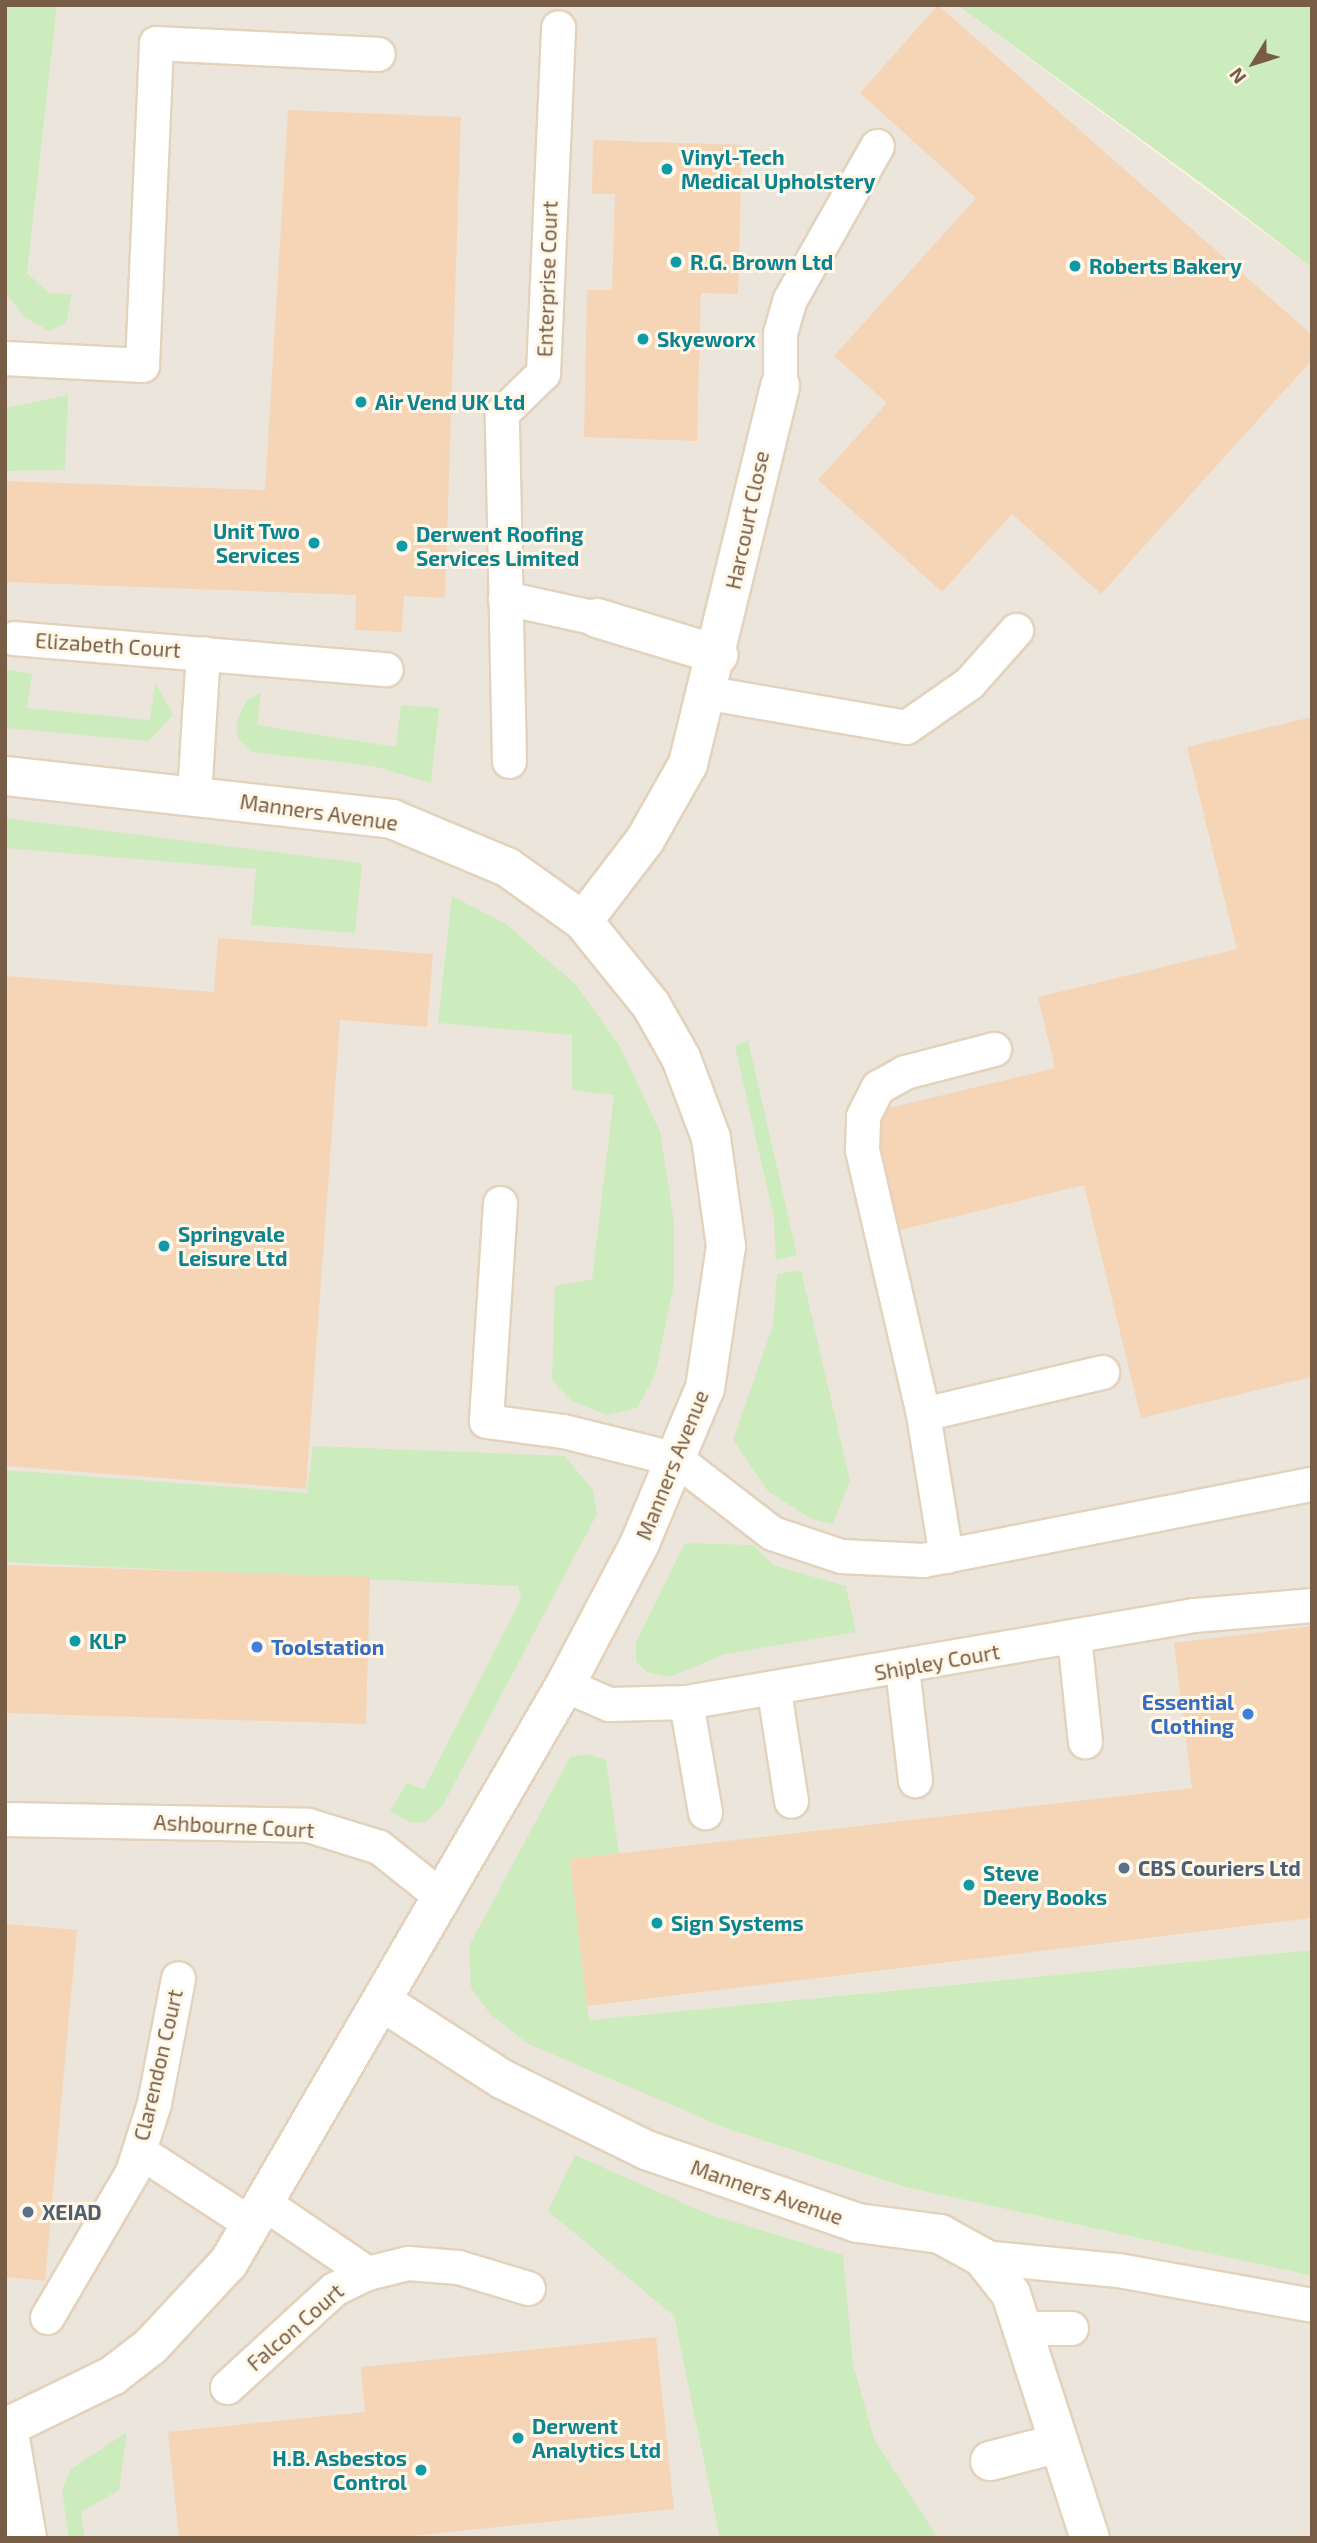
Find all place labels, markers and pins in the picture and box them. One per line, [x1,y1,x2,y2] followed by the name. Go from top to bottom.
[681,144,876,194] place label: Vinyl-Tech Medical Upholstery
[659,161,675,177] marker: Vinyl-Tech Medical Upholstery
[690,249,833,275] place label: R.G. Brown Ltd
[1089,253,1242,279] place label: Roberts Bakery
[668,254,684,270] marker: R.G. Brown Ltd
[1067,258,1083,274] marker: Roberts Bakery
[657,326,756,352] place label: Skyeworx
[635,331,651,347] marker: Skyeworx
[375,389,526,415] place label: Air Vend UK Ltd
[353,394,369,410] marker: Air Vend UK Ltd
[212,518,300,568] place label: Unit Two Services
[416,521,584,571] place label: Derwent Roofing Services Limited
[306,535,322,551] marker: Unit Two Services
[394,538,410,554] marker: Derwent Roofing Services Limited
[178,1221,287,1271] place label: Springvale Leisure Ltd
[156,1238,172,1254] marker: Springvale Leisure Ltd
[89,1628,127,1654] place label: KLP
[67,1633,83,1649] marker: KLP
[271,1634,384,1660] place label: Toolstation
[249,1639,265,1655] marker: Toolstation
[1142,1689,1234,1739] place label: Essential Clothing
[1240,1706,1256,1722] marker: Essential Clothing
[1138,1855,1301,1881] place label: CBS Couriers Ltd
[983,1860,1108,1910] place label: Steve Deery Books
[1116,1860,1132,1876] marker: CBS Couriers Ltd
[961,1877,977,1893] marker: Steve Deery Books
[671,1910,804,1936] place label: Sign Systems
[649,1915,665,1931] marker: Sign Systems
[42,2199,102,2225] place label: XEIAD
[20,2204,36,2220] marker: XEIAD
[532,2413,661,2463] place label: Derwent Analytics Ltd
[510,2430,526,2446] marker: Derwent Analytics Ltd
[272,2445,407,2495] place label: H.B. Asbestos Control
[413,2462,429,2478] marker: H.B. Asbestos Control

